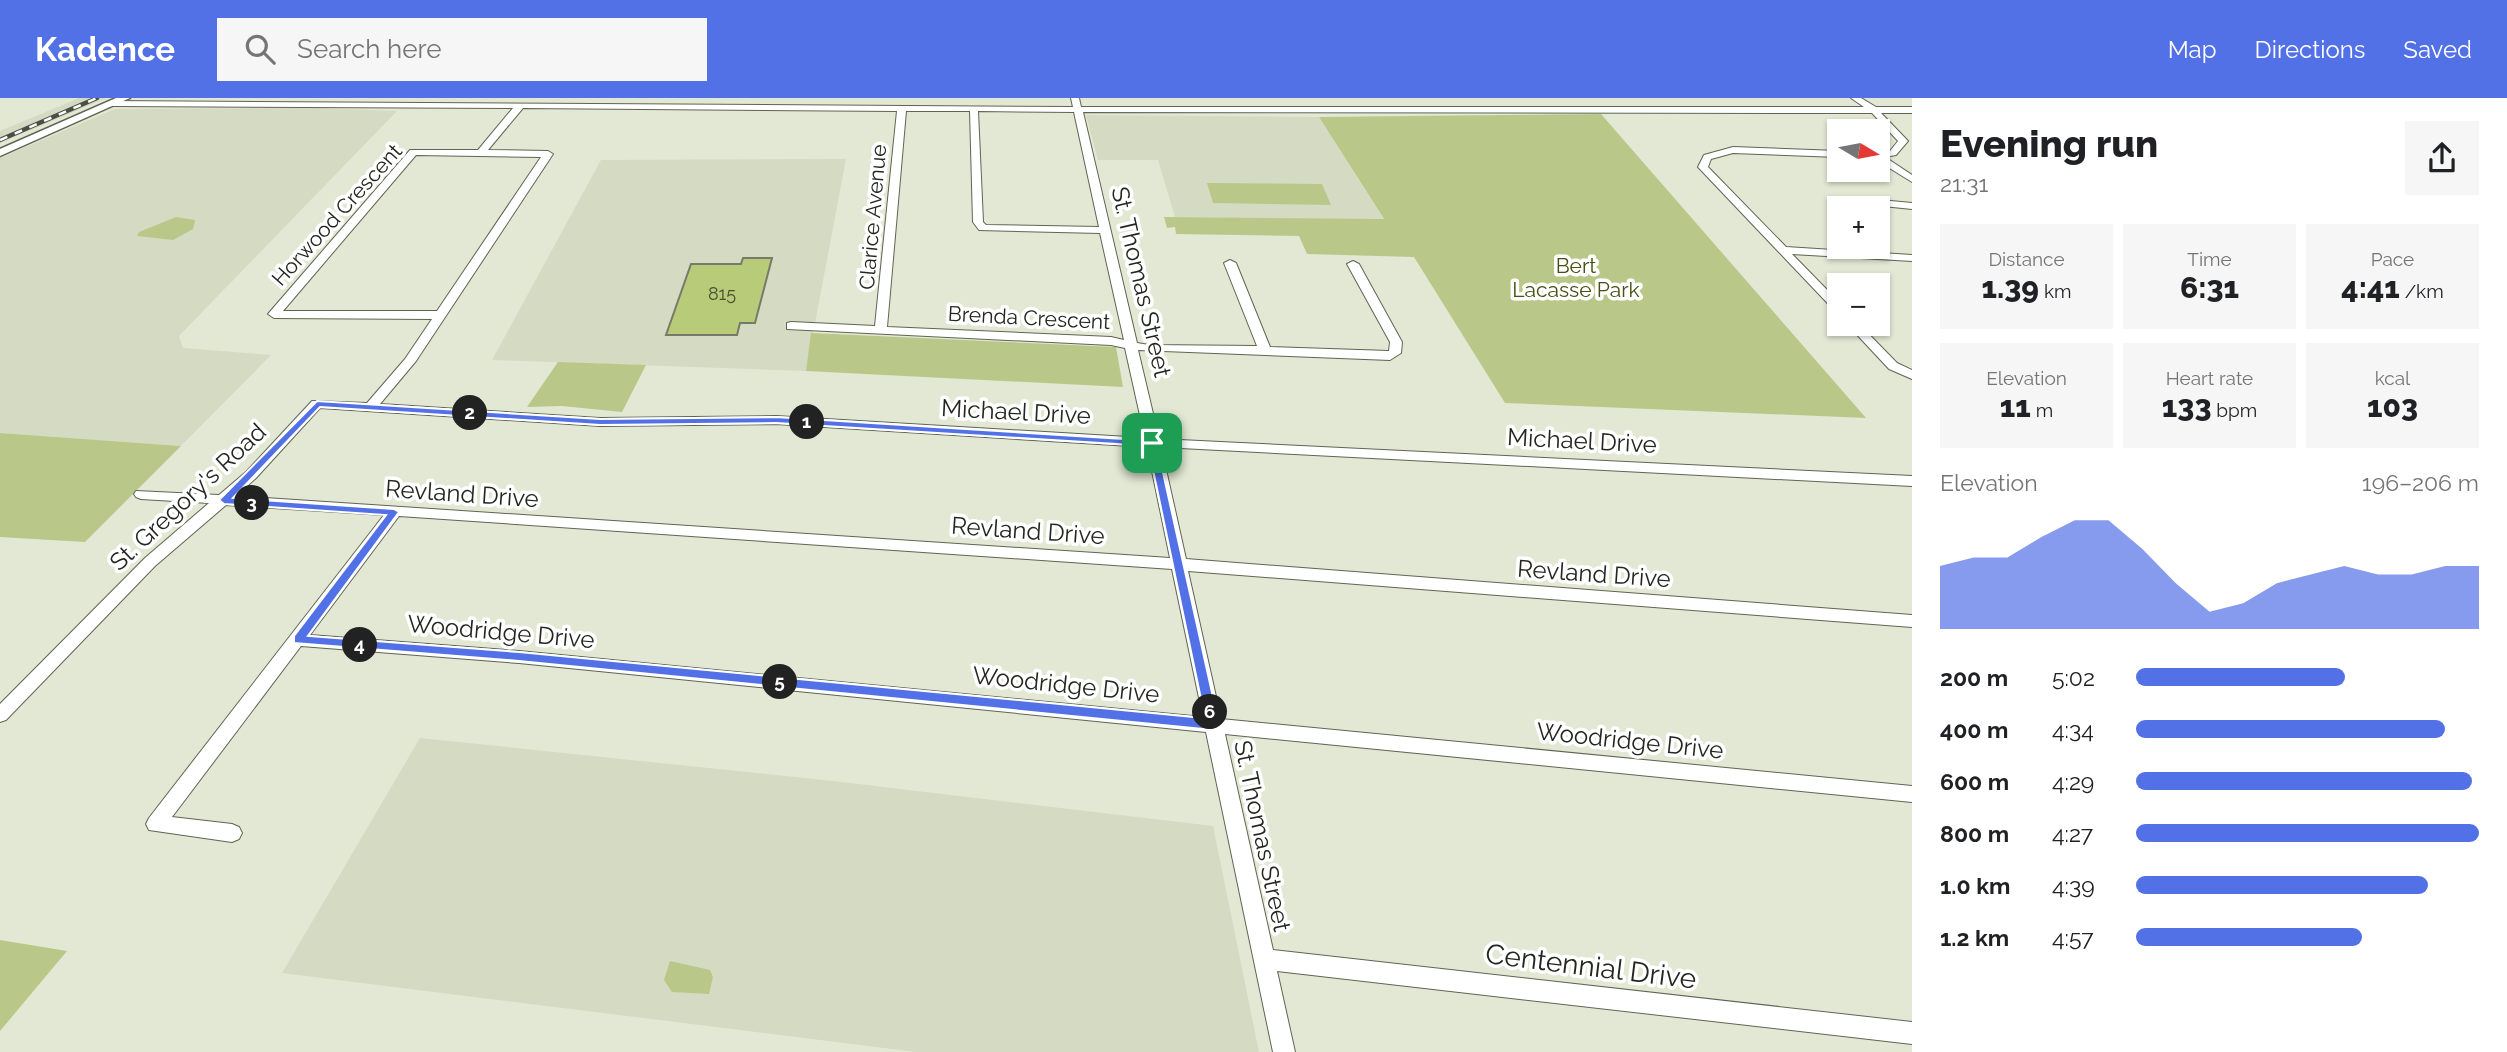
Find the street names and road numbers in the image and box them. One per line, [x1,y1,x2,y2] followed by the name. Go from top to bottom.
[266,139,407,291] street label: Horwood Crescent
[854,143,891,291] street label: Clarice Avenue
[1105,184,1178,380] street label: St. Thomas Street
[947,301,1111,334] street label: Brenda Crescent
[940,393,1092,430] street label: Michael Drive
[104,417,272,576] street label: St. Gregory's Road
[1506,422,1658,459] street label: Michael Drive
[384,474,540,513] street label: Revland Drive
[950,511,1106,550] street label: Revland Drive
[1516,554,1672,593] street label: Revland Drive
[406,609,596,654] street label: Woodridge Drive
[971,660,1161,709] street label: Woodridge Drive
[1535,716,1725,765] street label: Woodridge Drive
[1228,738,1297,934] street label: St. Thomas Street
[1484,937,1698,996] street label: Centennial Drive

